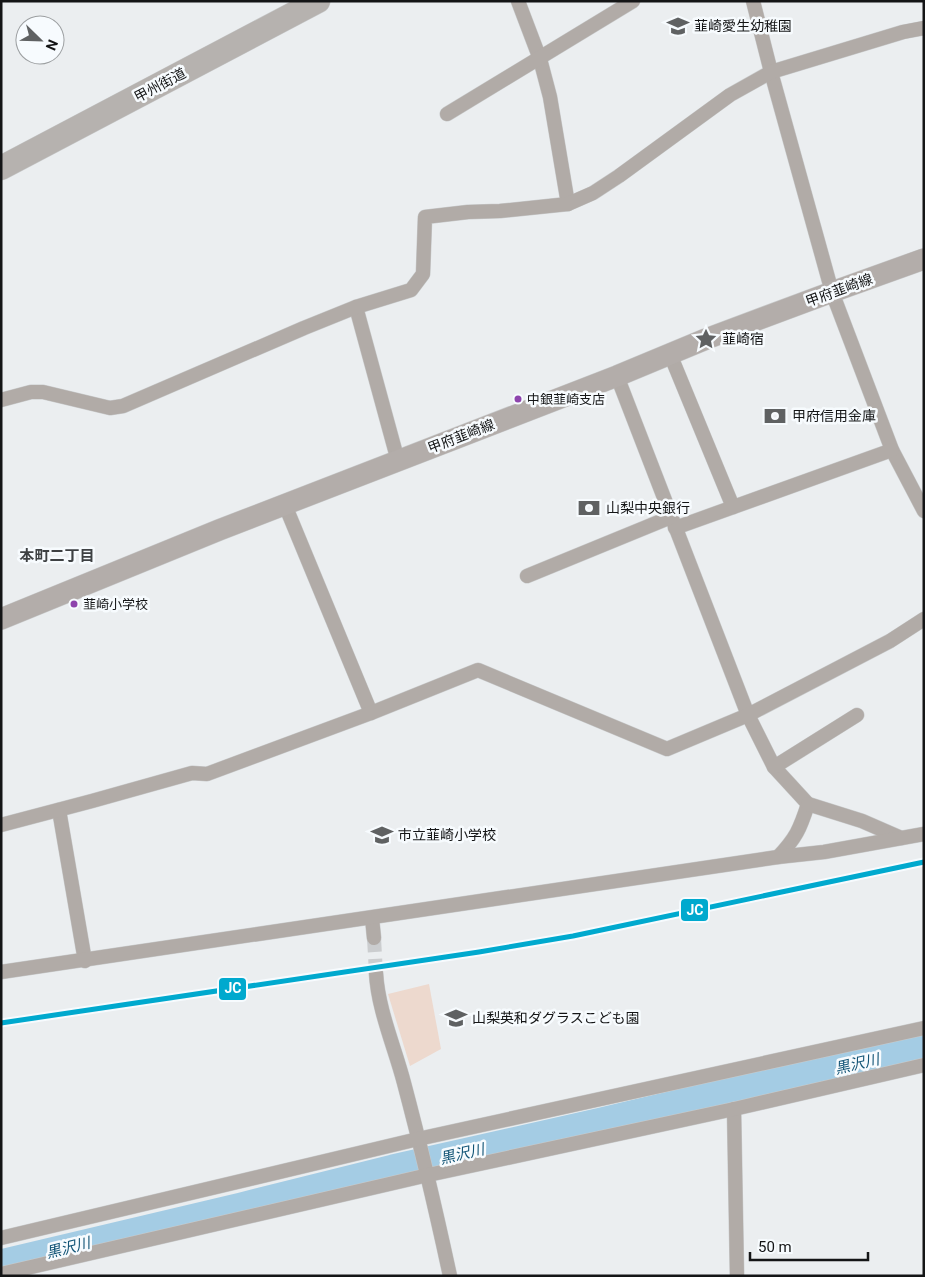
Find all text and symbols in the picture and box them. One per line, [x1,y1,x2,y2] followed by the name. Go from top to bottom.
[665,13,691,39] school or university icon: 韮崎愛生幼稚園
[15,15,65,65] north arrow
[694,18,792,34] place label: 韮崎愛生幼稚園
[43,37,61,53] text: N
[132,65,188,105] street label: 甲州街道
[803,271,875,309] street label: 甲府韮崎線
[693,326,719,352] place icon: 韮崎宿
[722,331,764,347] place label: 韮崎宿
[527,392,605,407] place label: 中銀韮崎支店
[513,394,523,404] marker: 中銀韮崎支店
[762,403,788,429] bank icon: 甲府信用金庫
[792,408,876,424] place label: 甲府信用金庫
[425,416,497,456] street label: 甲府韮崎線
[576,495,602,521] bank icon: 山梨中央銀行
[606,500,690,516] place label: 山梨中央銀行
[19,547,95,565] district label: 本町二丁目
[83,597,148,612] place label: 韮崎小学校
[69,599,79,609] marker: 韮崎小学校
[369,822,395,848] school or university icon: 市立韮崎小学校
[398,827,496,843] place label: 市立韮崎小学校
[680,898,709,922] line badge: JC
[687,902,703,918] text: JC
[218,977,247,1001] line badge: JC
[225,980,241,996] text: JC
[443,1005,469,1031] school or university icon: 山梨英和ダグラスこども園
[472,1010,640,1026] place label: 山梨英和ダグラスこども園
[833,1050,883,1078] water label: 黒沢川
[438,1140,488,1168] water label: 黒沢川
[750,1230,868,1262] scale bar
[44,1233,94,1262] water label: 黒沢川
[758,1238,792,1256] text: 50 m

